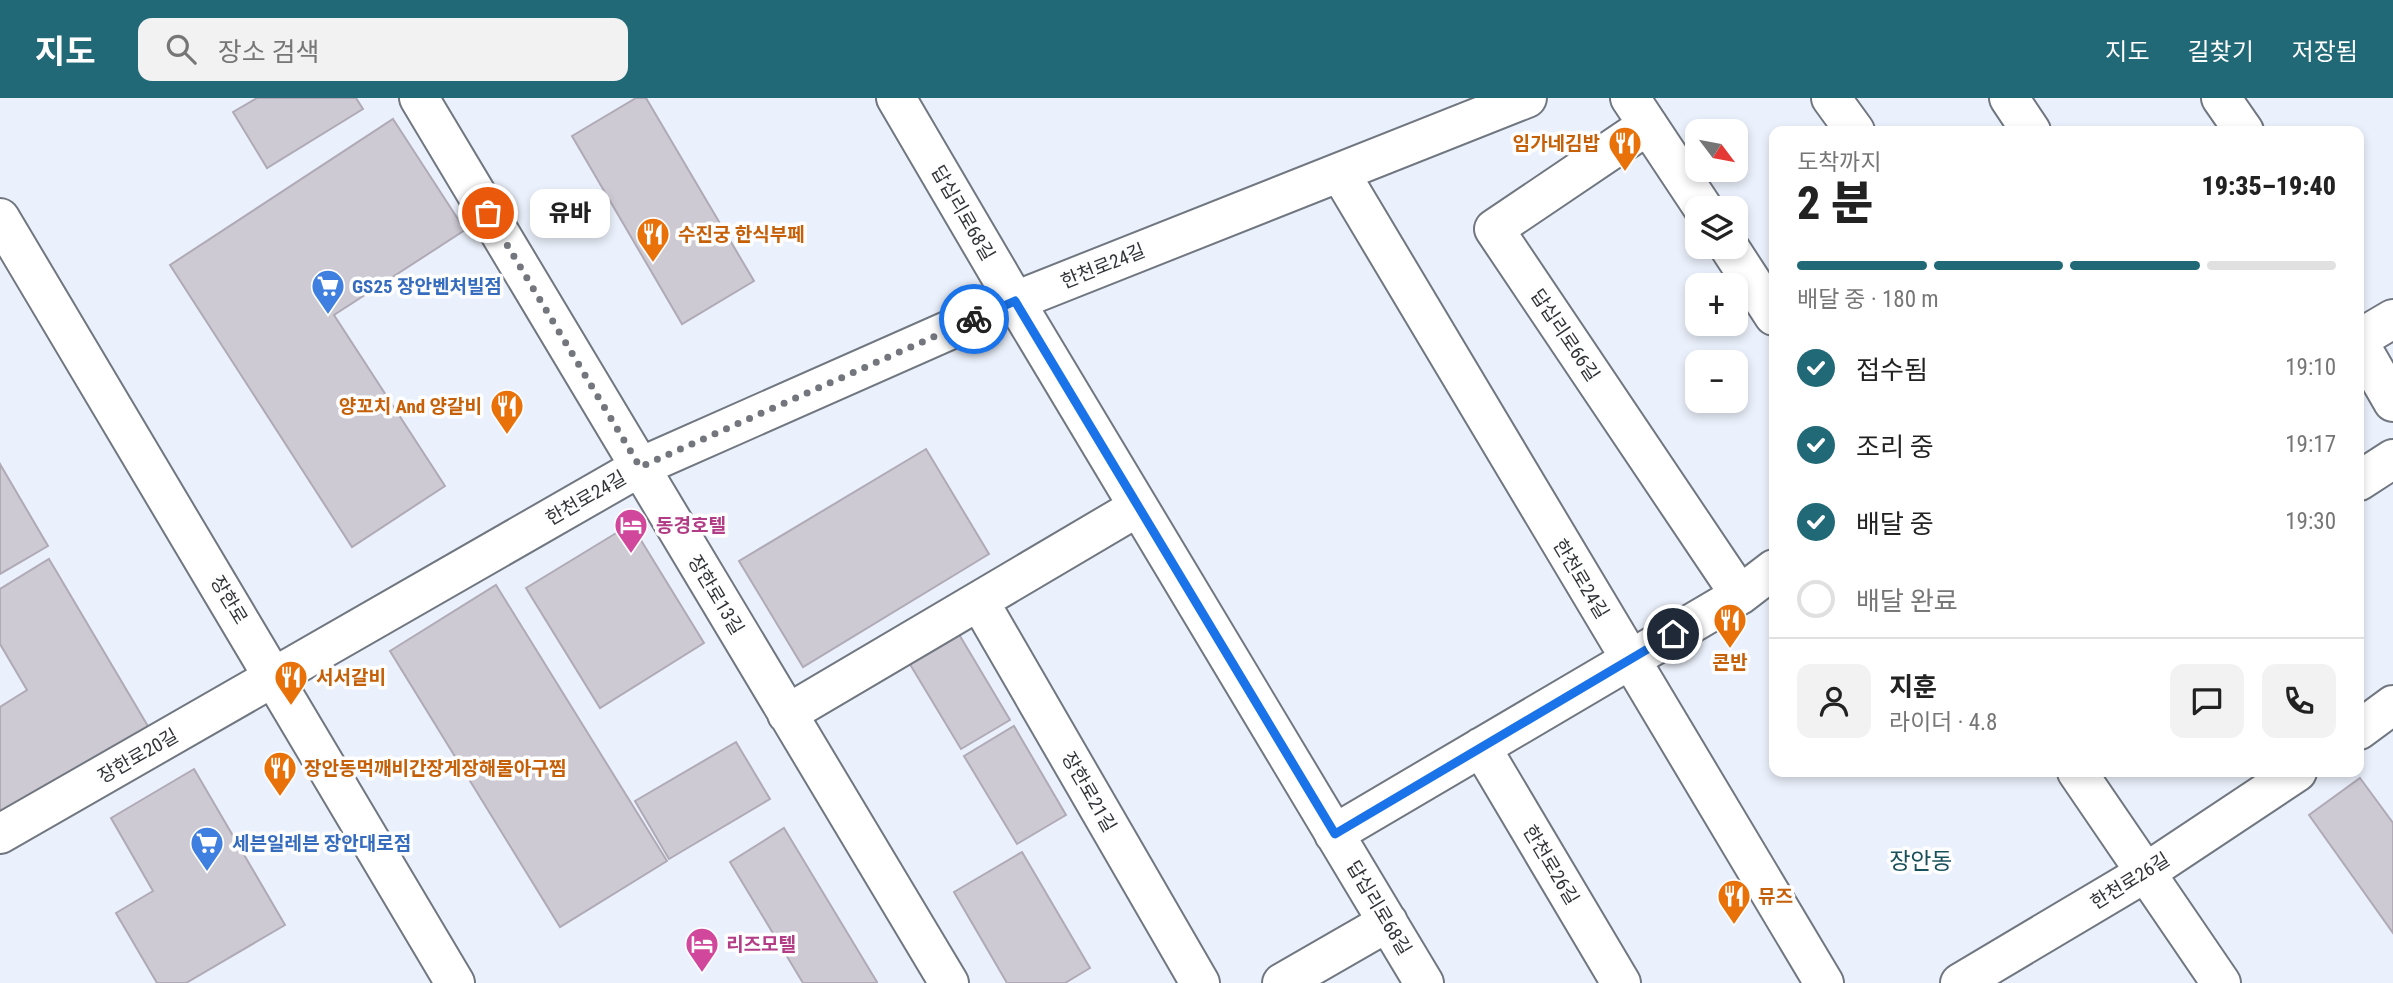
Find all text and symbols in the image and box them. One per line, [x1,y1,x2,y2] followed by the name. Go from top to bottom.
[138,18,628,81] search box
[162,30,200,68] icon: search
[35,32,96,71] text: 지도
[218,37,319,67] text: 장소 검색
[2105,38,2150,66] text: 지도
[2188,38,2254,66] text: 길찾기
[2292,38,2358,66] text: 저장됨
[1685,119,1748,182] north arrow
[1685,119,1748,413] map controls
[1606,124,1644,173] restaurant icon: 임가네김밥
[1513,132,1600,155] place label: 임가네김밥
[1797,149,1882,176] text: 도착까지
[926,161,1000,265] street label: 답십리로68길
[2202,171,2336,201] text: 19:35–19:40
[1797,176,1873,230] text: 2 분
[458,183,518,243] pin
[530,188,610,238] callout: 유바
[469,194,507,232] icon: bag
[1685,196,1748,259] button: layers
[549,200,591,227] text: 유바
[634,215,672,264] restaurant icon: 수진궁 한식부페
[678,223,805,246] place label: 수진궁 한식부페
[1058,239,1148,293] street label: 한천로24길
[309,267,347,316] supermarket icon: GS25 장안벤처빌점
[1685,273,1748,336] button: +
[352,275,502,298] place label: GS25 장안벤처빌점
[939,284,1009,354] courier
[1526,285,1604,385] street label: 답십리로66길
[1797,286,1939,313] text: 배달 중 · 180 m
[955,300,993,338] icon: bike
[1797,349,1835,387] icon: check
[1685,350,1748,413] button: −
[2285,354,2336,381] text: 19:10
[1856,355,1928,385] text: 접수됨
[488,387,526,436] restaurant icon: 양꼬치 And 양갈비
[339,395,482,418] place label: 양꼬치 And 양갈비
[1797,426,1835,464] icon: check
[2285,431,2336,458] text: 19:17
[1856,432,1934,462] text: 조리 중
[542,466,630,530] street label: 한천로24길
[1797,503,1835,541] icon: check
[612,506,650,555] hotel icon: 동경호텔
[2285,508,2336,535] text: 19:30
[1856,509,1934,539] text: 배달 중
[656,514,726,537] place label: 동경호텔
[1548,535,1614,623] street label: 한천로24길
[683,551,749,639] street label: 장한로13길
[206,572,252,628] street label: 장한로
[1856,586,1958,616] text: 배달 완료
[1711,601,1749,650] restaurant icon: 콘반
[1643,604,1703,664] pin
[1654,615,1692,653] icon: home
[1713,651,1748,674] place label: 콘반
[272,658,310,707] restaurant icon: 서서갈비
[1797,664,1871,738] button: person
[2170,664,2244,738] button: chat
[2262,664,2336,738] button: phone
[316,666,386,689] place label: 서서갈비
[1889,672,1937,702] text: 지훈
[1889,709,1997,736] text: 라이더 · 4.8
[94,724,182,788] street label: 장한로20길
[1057,748,1121,836] street label: 장한로21길
[261,749,299,798] restaurant icon: 장안동먹깨비간장게장해물아구찜
[304,757,566,780] place label: 장안동먹깨비간장게장해물아구찜
[1518,821,1584,909] street label: 한천로26길
[188,824,226,873] supermarket icon: 세븐일레븐 장안대로점
[232,832,411,855] place label: 세븐일레븐 장안대로점
[1889,848,1953,875] district label: 장안동
[2086,848,2174,914] street label: 한천로26길
[1342,857,1416,959] street label: 답십리로68길
[1715,877,1753,926] restaurant icon: 뮤즈
[1758,885,1793,908] place label: 뮤즈
[683,925,721,974] hotel icon: 리즈모텔
[726,933,796,956] place label: 리즈모텔

